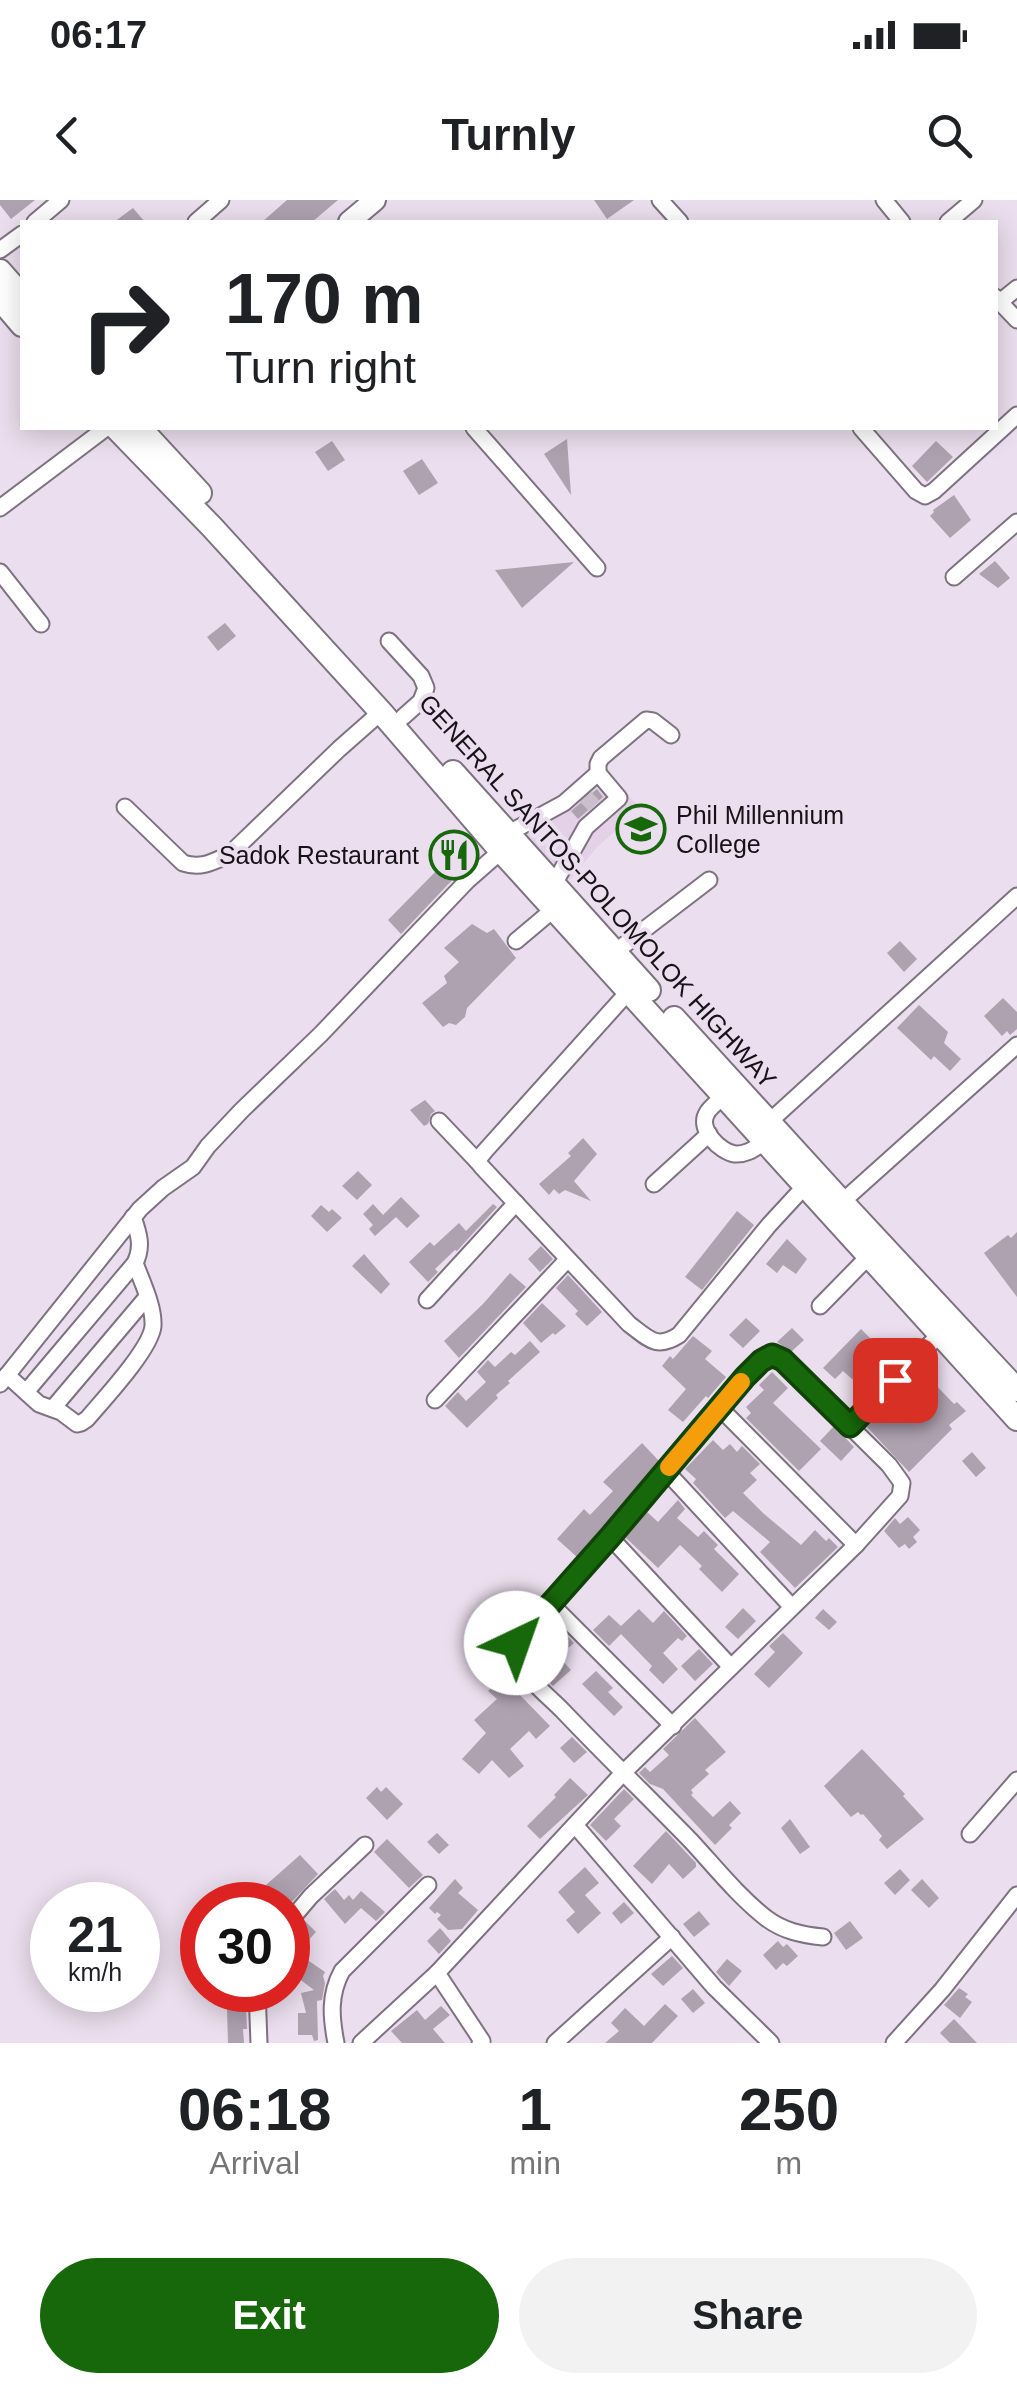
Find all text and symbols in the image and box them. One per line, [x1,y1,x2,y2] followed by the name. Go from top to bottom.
[50,14,147,56] text: 06:17
[40,108,95,163] icon: back
[922,108,977,163] icon: search
[441,109,576,160] text: Turnly
[60,260,190,390] icon: right
[225,260,423,338] text: 170 m
[225,342,416,393] text: Turn right
[414,689,782,1094] street label: GENERAL SANTOS-POLOMOLOK HIGHWAY
[676,801,844,858] place label: Phil Millennium College
[615,803,667,855] school or university icon: Phil Millennium College
[428,829,480,881] restaurant icon: Sadok Restaurant
[219,841,419,869] place label: Sadok Restaurant
[853,1338,938,1423] pin
[868,1353,923,1408] icon: arrive
[464,1591,568,1695] position arrow
[180,1882,310,2012] speed limit sign: 30
[67,1907,123,1963] text: 21
[68,1958,122,1986] text: km/h
[178,2076,331,2143] text: 06:18
[518,2076,552,2143] text: 1
[739,2076,839,2143] text: 250
[209,2145,300,2181] text: Arrival
[509,2145,561,2181] text: min
[776,2145,802,2181] text: m
[40,2258,499,2373] button: Exit
[519,2258,977,2373] button: Share

